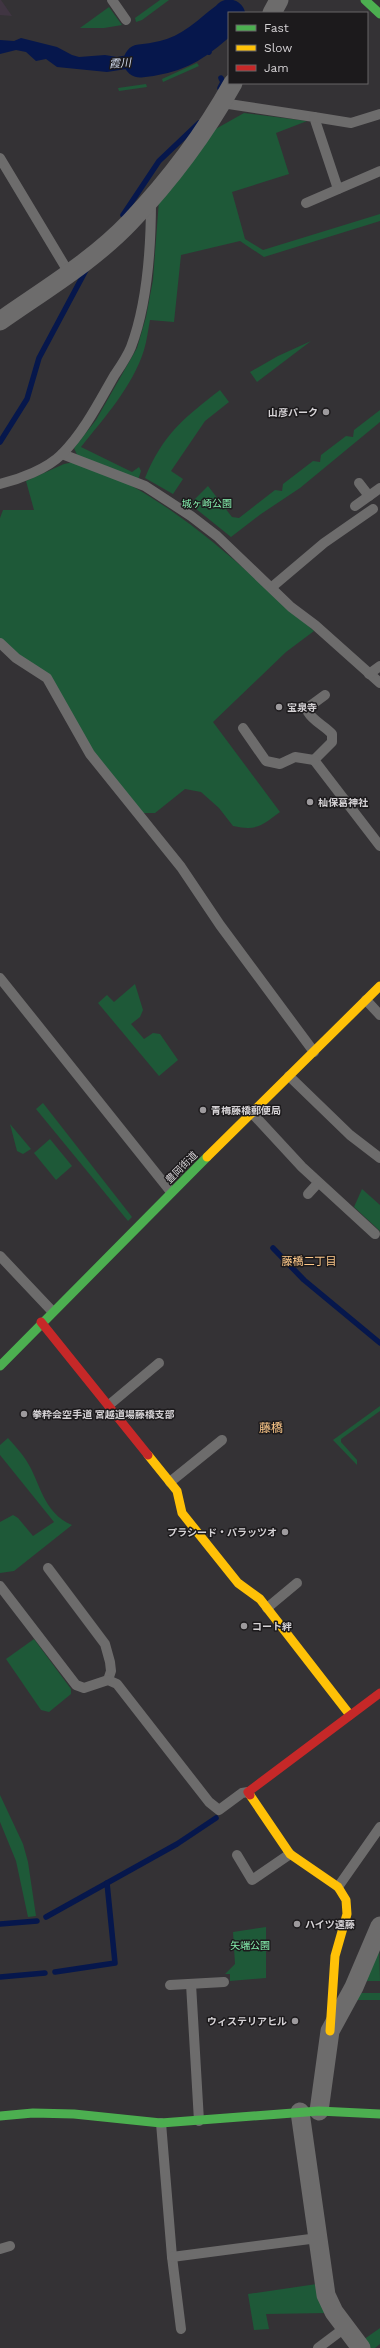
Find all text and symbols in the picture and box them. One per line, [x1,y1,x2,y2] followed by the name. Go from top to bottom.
[228,12,368,84] legend
[264,21,289,35] text: Fast
[264,41,292,55] text: Slow
[109,56,132,71] water label: 霞川
[264,61,289,75] text: Jam
[268,407,318,418] place label: 山彦パーク
[321,407,331,417] marker: 山彦パーク
[182,498,232,509] park label: 城ヶ崎公園
[274,702,284,712] marker: 宝泉寺
[287,702,317,713] place label: 宝泉寺
[305,797,315,807] marker: 杣保葛神社
[318,797,369,808] place label: 杣保葛神社
[198,1105,208,1115] marker: 青梅藤橋郵便局
[211,1105,281,1116] place label: 青梅藤橋郵便局
[163,1149,199,1185] street label: 豊岡街道
[282,1255,337,1268] district label: 藤橋二丁目
[19,1409,29,1419] marker: 拳粋会空手道 宮越道場藤橋支部
[32,1409,175,1420] place label: 拳粋会空手道 宮越道場藤橋支部
[259,1421,283,1435] district label: 藤橋
[167,1527,277,1538] place label: プラシード・パラッツオ
[280,1527,290,1537] marker: プラシード・パラッツオ
[239,1621,249,1631] marker: コート絆
[252,1621,292,1632] place label: コート絆
[292,1919,302,1929] marker: ハイツ遠藤
[305,1919,355,1930] place label: ハイツ遠藤
[230,1940,270,1951] park label: 矢端公園
[207,2016,287,2027] place label: ウィステリアヒル
[290,2016,300,2026] marker: ウィステリアヒル

